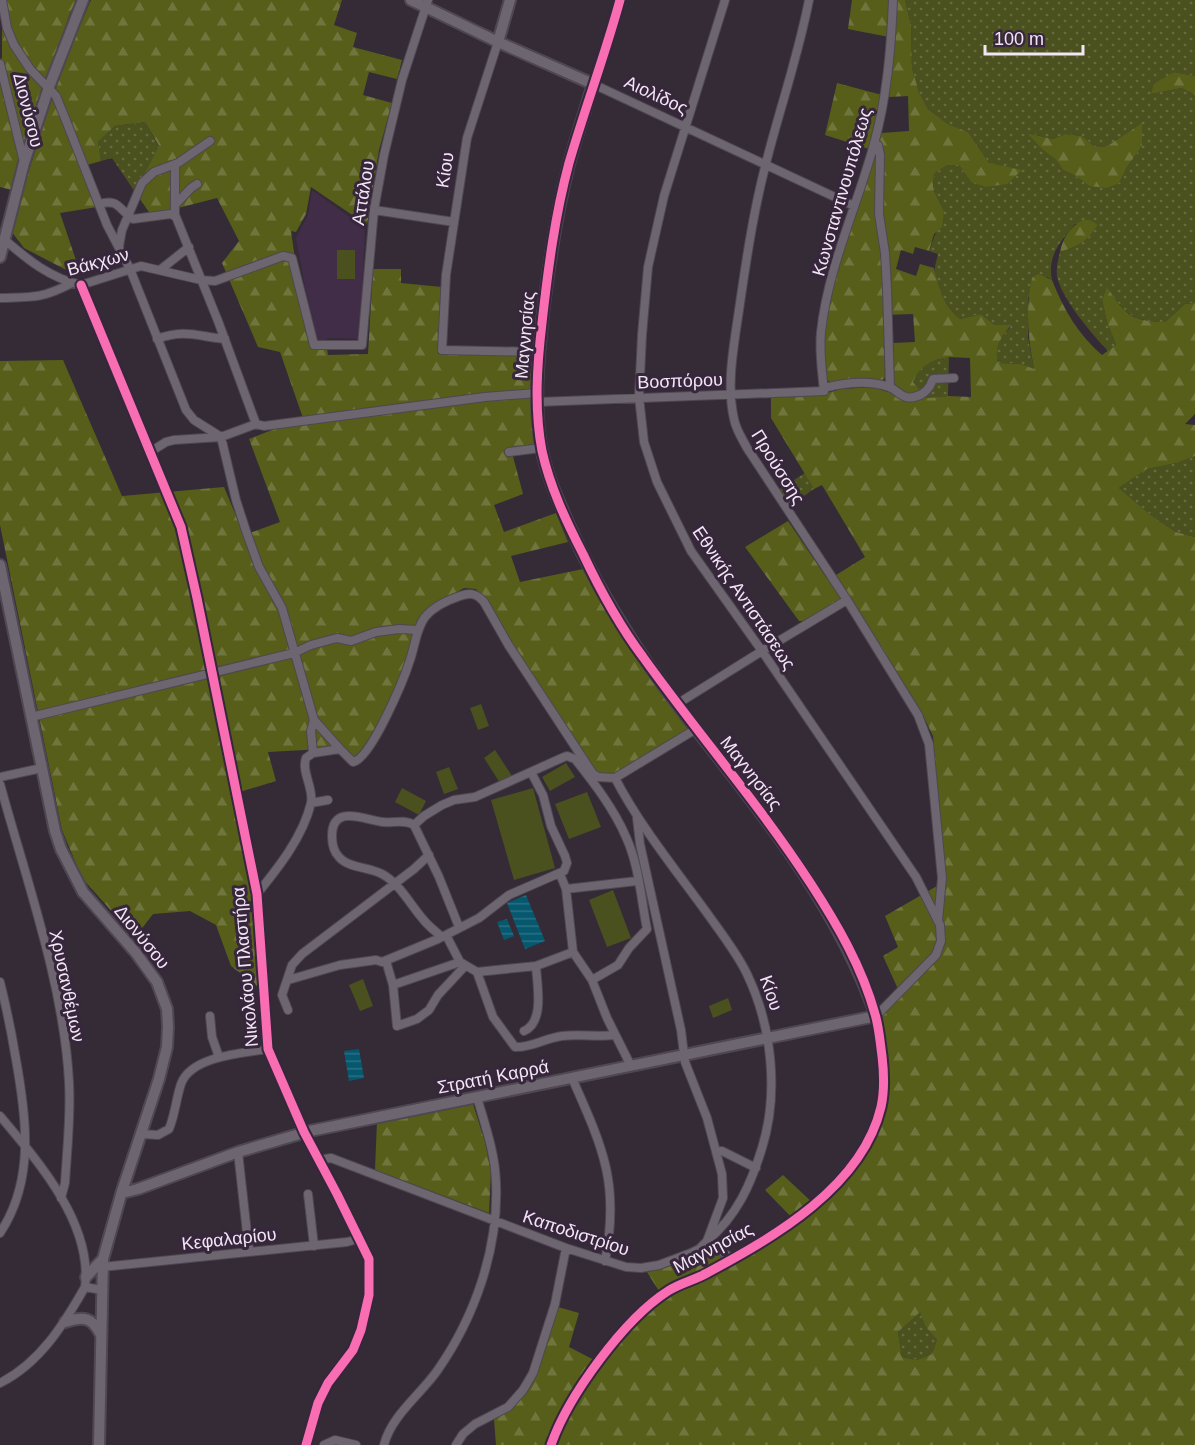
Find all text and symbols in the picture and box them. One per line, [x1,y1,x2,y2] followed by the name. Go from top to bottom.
[985,18,1082,56] scale bar
[994,29,1044,49] text: 100 m
[9,71,47,149] street label: Διονύσου
[621,72,691,118] street label: Αιολίδος
[808,105,876,278] street label: Κωνσταντινουπόλεως
[432,151,458,189] street label: Κίου
[348,159,378,227] street label: Αττάλου
[65,244,131,280] street label: Βάκχων
[511,290,539,380] street label: Μαγνησίας
[637,370,723,392] street label: Βοσπόρου
[747,426,809,508] street label: Προύσσης
[689,522,800,674] street label: Εθνικής Αντιστάσεως
[716,732,786,814] street label: Μαγνησίας
[228,886,262,1048] street label: Νικολάου Πλαστήρα
[110,901,174,973] street label: Διονύσου
[45,928,89,1044] street label: Χρυσανθέμων
[756,973,786,1013] street label: Κίου
[436,1056,550,1098] street label: Στρατή Καρρά
[520,1206,632,1260] street label: Καποδιστρίου
[670,1218,757,1277] street label: Μαγνησίας
[181,1224,277,1254] street label: Κεφαλαρίου

